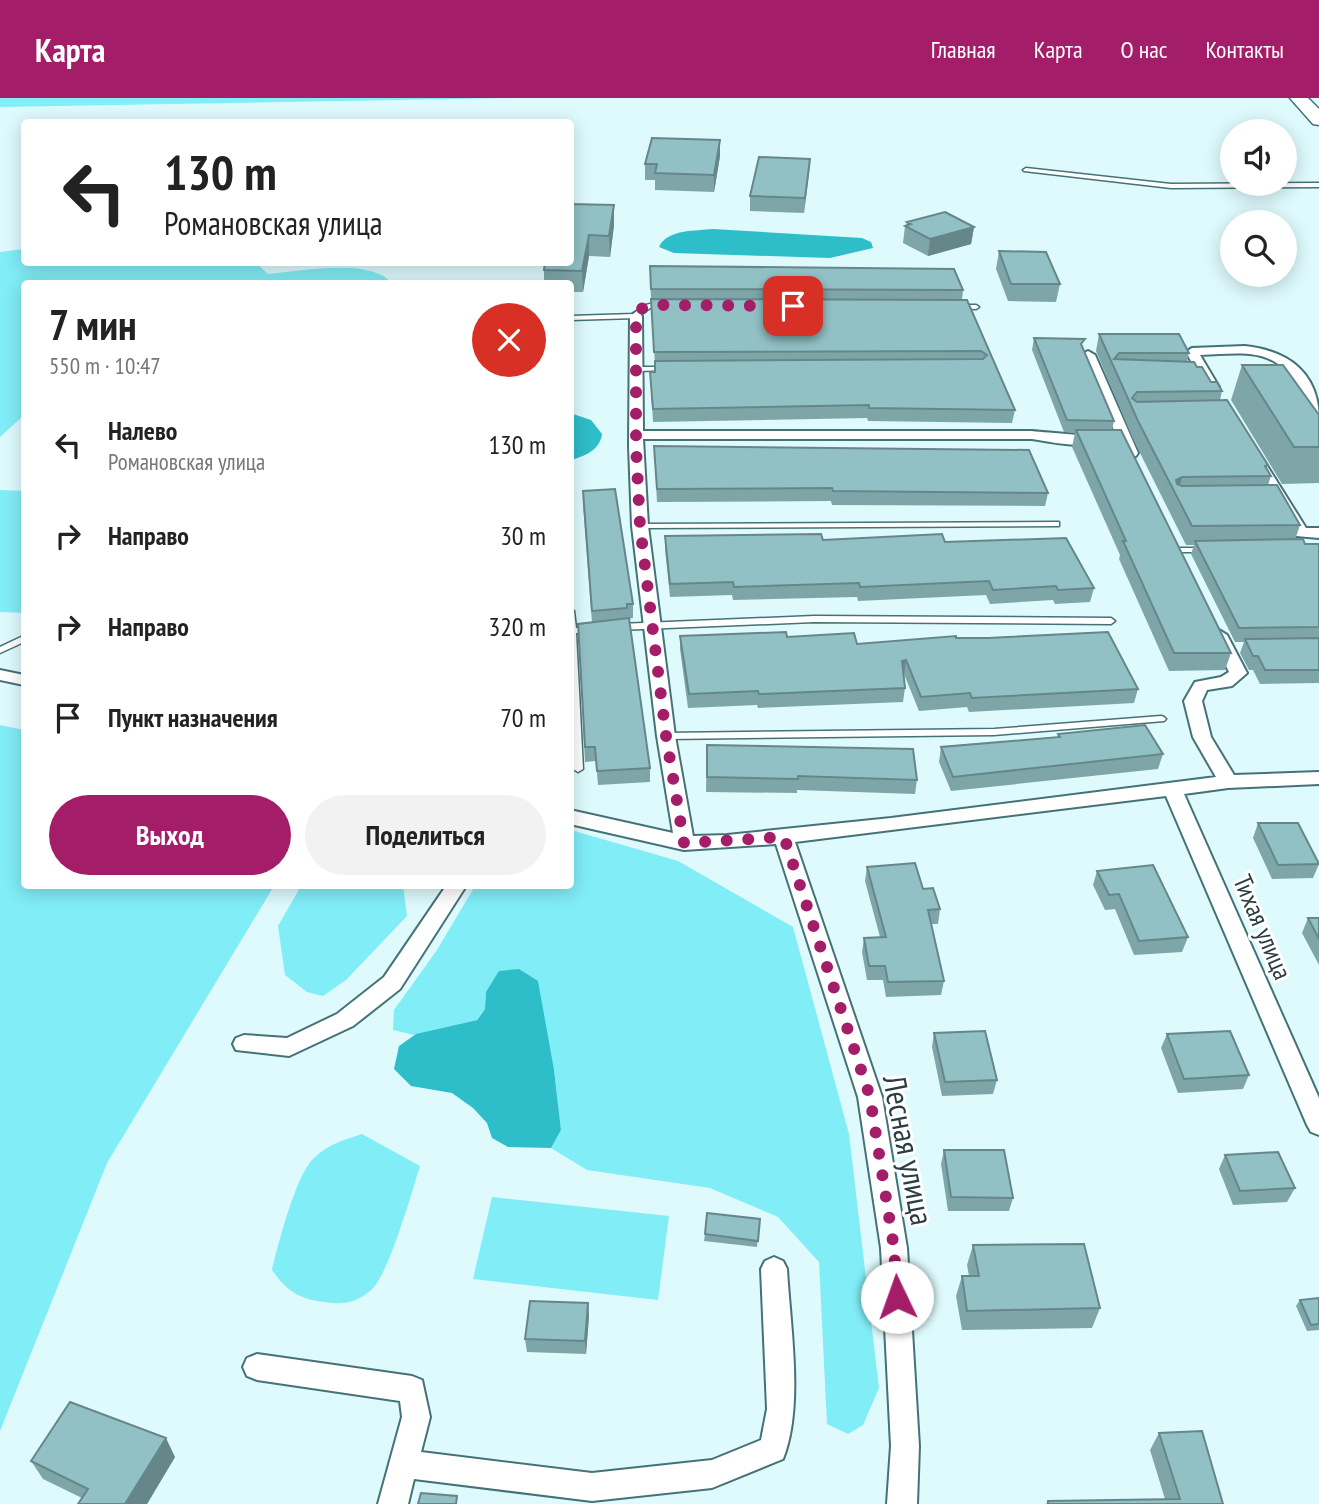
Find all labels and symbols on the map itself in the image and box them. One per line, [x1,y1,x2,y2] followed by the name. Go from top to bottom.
[763,276,823,336] pin
[1226,870,1300,984] street label: Тихая улица
[874,1071,944,1228] street label: Лесная улица
[860,1260,934,1334] position arrow

